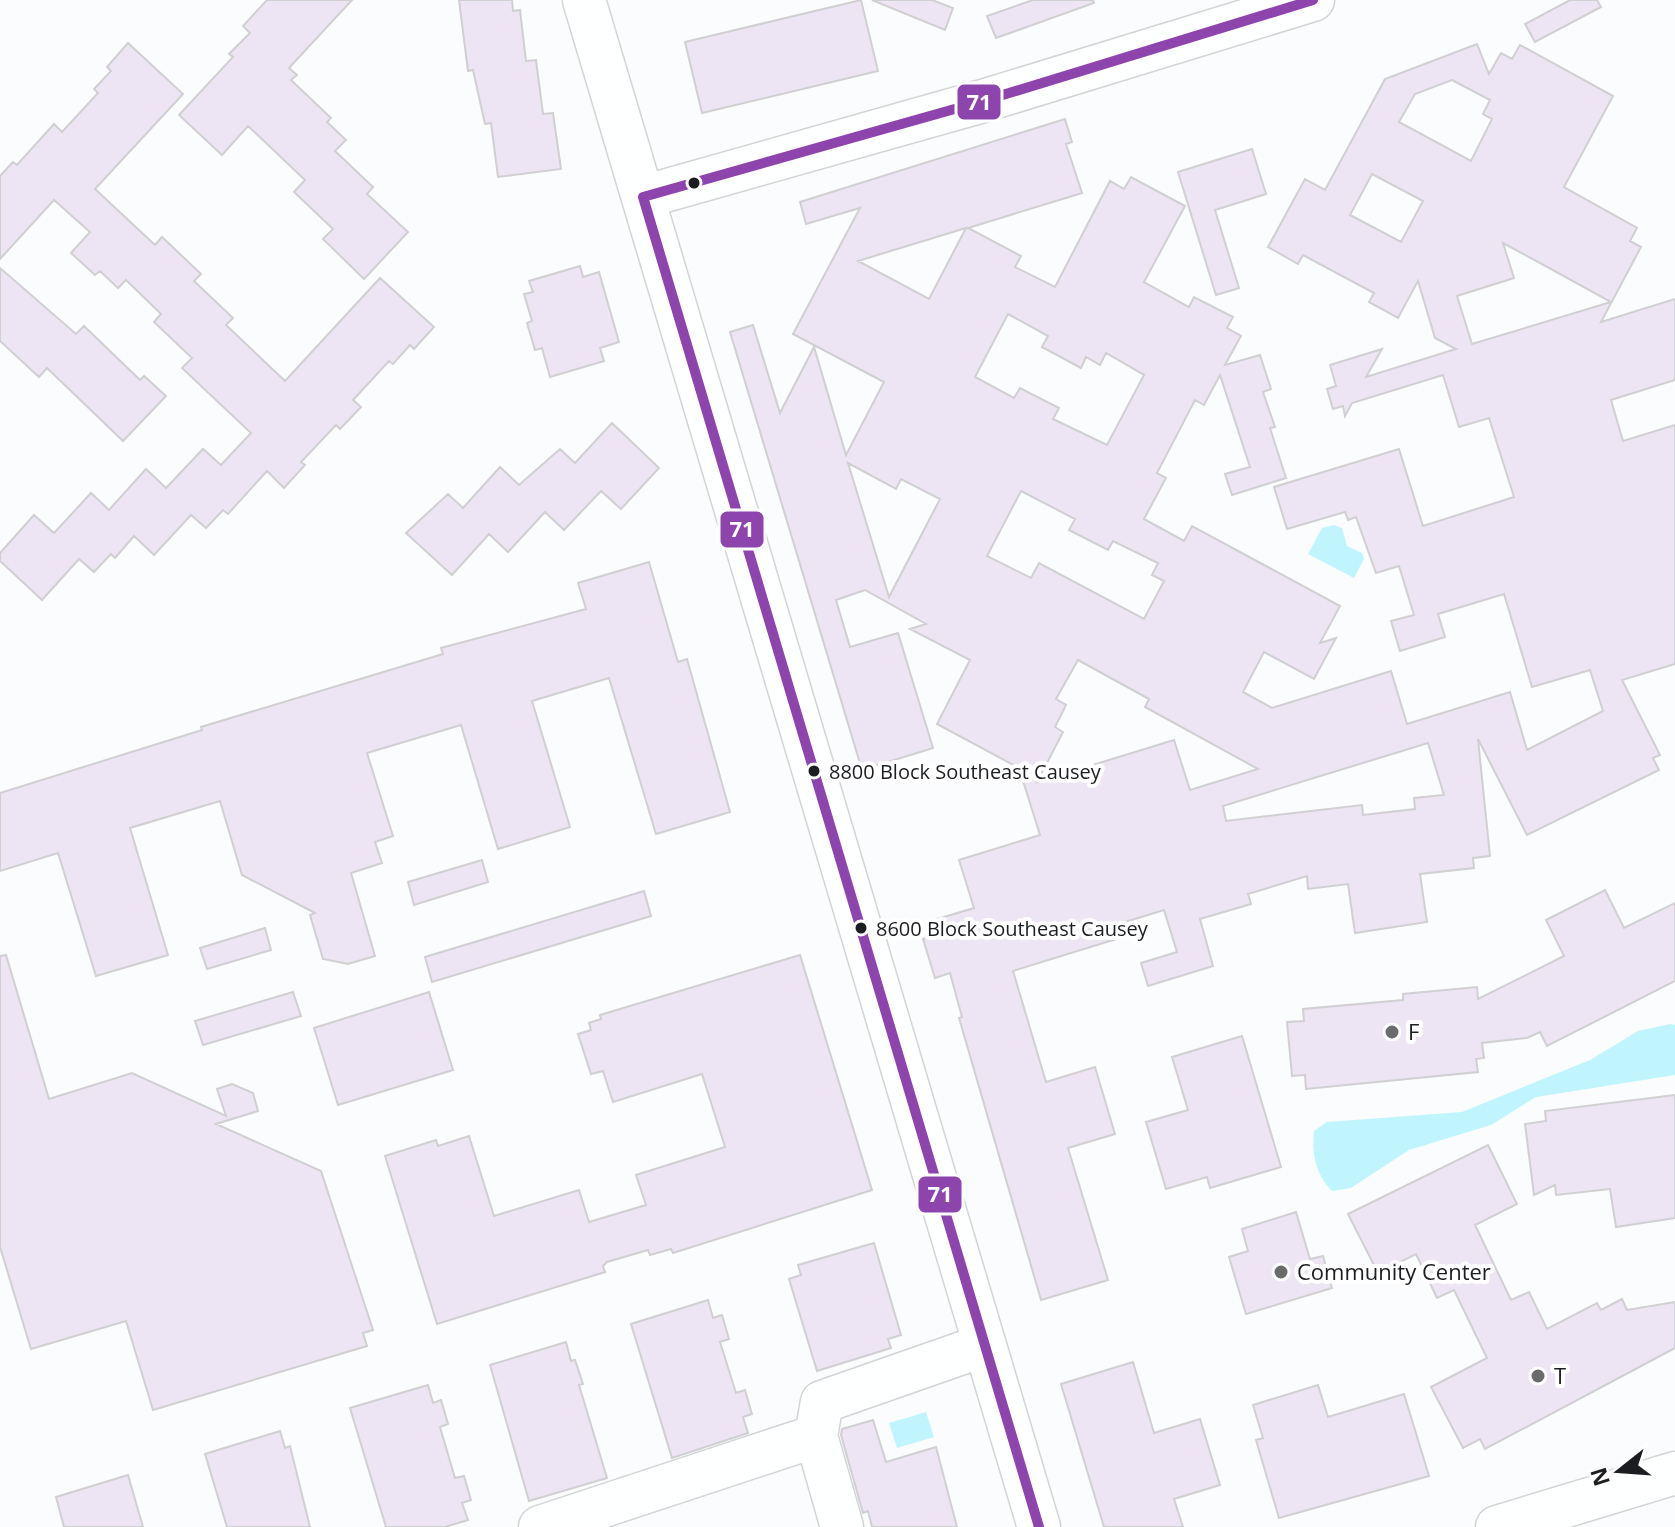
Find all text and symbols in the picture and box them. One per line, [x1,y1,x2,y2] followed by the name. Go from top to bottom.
[956,83,1002,121] line badge: 71
[966,86,992,116] text: 71
[686,175,702,191] unlabelled marker
[719,510,765,549] line badge: 71
[729,513,755,543] text: 71
[829,758,1102,785] place label: 8800 Block Southeast Causey
[806,763,822,779] marker: 8800 Block Southeast Causey
[876,915,1149,942] place label: 8600 Block Southeast Causey
[853,920,869,936] marker: 8600 Block Southeast Causey
[1408,1016,1419,1046] place label: F
[1383,1023,1401,1041] marker: F
[917,1175,963,1214] line badge: 71
[927,1178,953,1208] text: 71
[1297,1256,1491,1286] place label: Community Center
[1272,1263,1290,1281] marker: Community Center
[1554,1360,1566,1390] place label: T
[1529,1367,1547,1385] marker: T
[1579,1431,1659,1511] north arrow
[1582,1464,1616,1490] text: N

